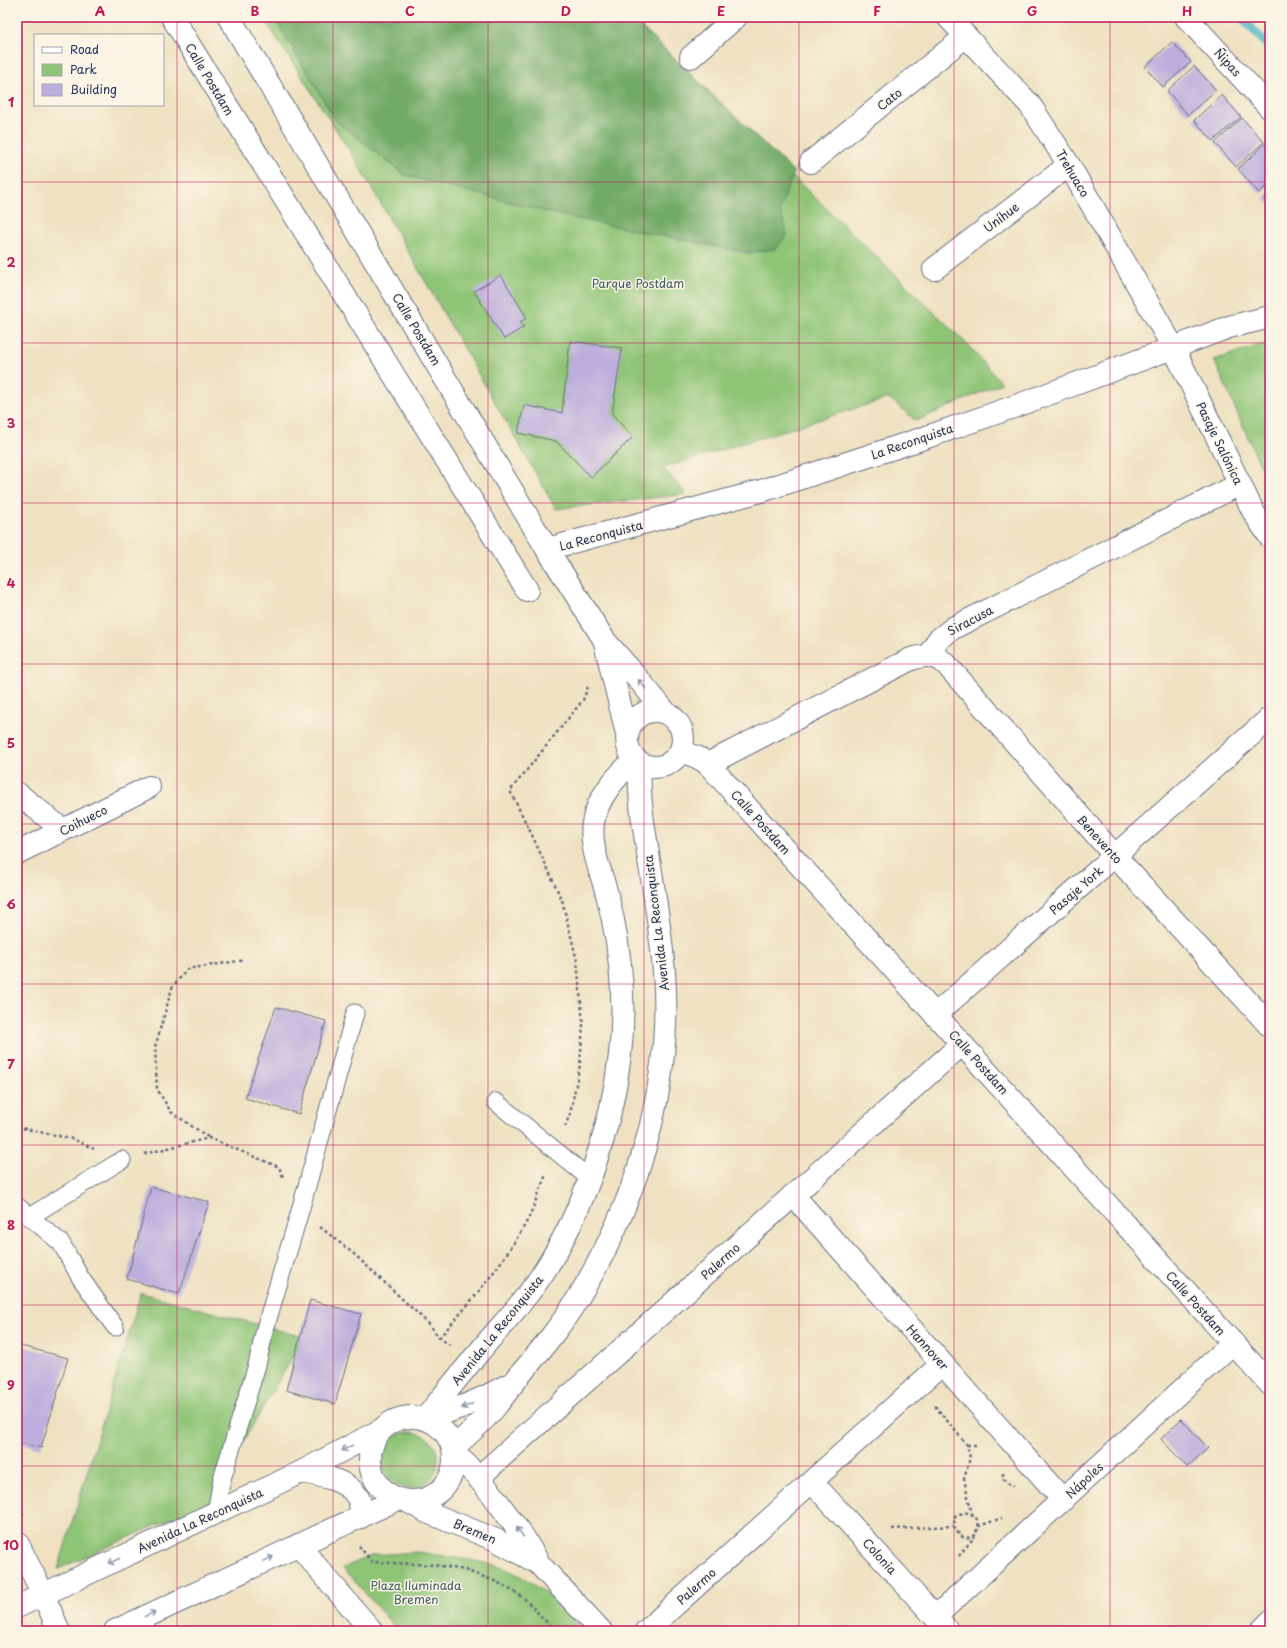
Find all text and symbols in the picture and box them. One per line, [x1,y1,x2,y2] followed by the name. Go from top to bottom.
[95,1,105,20] text: A
[251,1,260,20] text: B
[405,1,415,20] text: C
[561,1,571,20] text: D
[717,1,725,20] text: E
[873,1,881,20] text: F
[1027,1,1037,20] text: G
[1182,1,1192,20] text: H
[34,34,164,106] legend
[181,39,239,119] street label: Calle Postdam
[70,40,99,58] text: Road
[1210,44,1246,81] street label: Ñipas
[70,60,97,78] text: Park
[70,80,117,98] text: Building
[873,83,906,115] street label: Cato
[8,92,14,111] text: 1
[1052,146,1094,201] street label: Trehuaco
[979,197,1023,236] street label: Uníhue
[6,252,16,271] text: 2
[592,274,684,292] park label: Parque Postdam
[388,289,446,369] street label: Calle Postdam
[1192,399,1248,488] street label: Pasaje Salónica
[7,413,16,432] text: 3
[869,418,956,463] street label: La Reconquista
[557,515,645,555] street label: La Reconquista
[7,573,16,592] text: 4
[944,600,996,639] street label: Siracusa
[638,678,647,689] one-way arrow
[7,733,15,752] text: 5
[727,786,795,858] street label: Calle Postdam
[56,800,111,840] street label: Coihueco
[1073,811,1127,868] street label: Benevento
[639,853,673,992] street label: Avenida La Reconquista
[1045,861,1107,918] street label: Pasaje York
[6,894,16,913] text: 6
[945,1026,1013,1098] street label: Calle Postdam
[7,1054,15,1073] text: 7
[7,1215,15,1234] text: 8
[696,1238,744,1283] street label: Palermo
[1162,1267,1230,1339] street label: Calle Postdam
[447,1271,547,1389] street label: Avenida La Reconquista
[903,1320,954,1374] street label: Hannover
[7,1375,15,1394] text: 9
[461,1402,473,1410] one-way arrow
[341,1445,353,1452] one-way arrow
[1061,1457,1107,1502] street label: Nápoles
[134,1483,266,1557] street label: Avenida La Reconquista
[451,1514,499,1548] street label: Bremen
[516,1527,524,1538] one-way arrow
[859,1534,902,1579] street label: Colonia
[3,1535,19,1554] text: 10
[261,1555,273,1562] one-way arrow
[108,1558,120,1565] one-way arrow
[672,1563,720,1608] street label: Palermo
[370,1576,462,1608] park label: Plaza Iluminada Bremen
[144,1610,156,1618] one-way arrow

